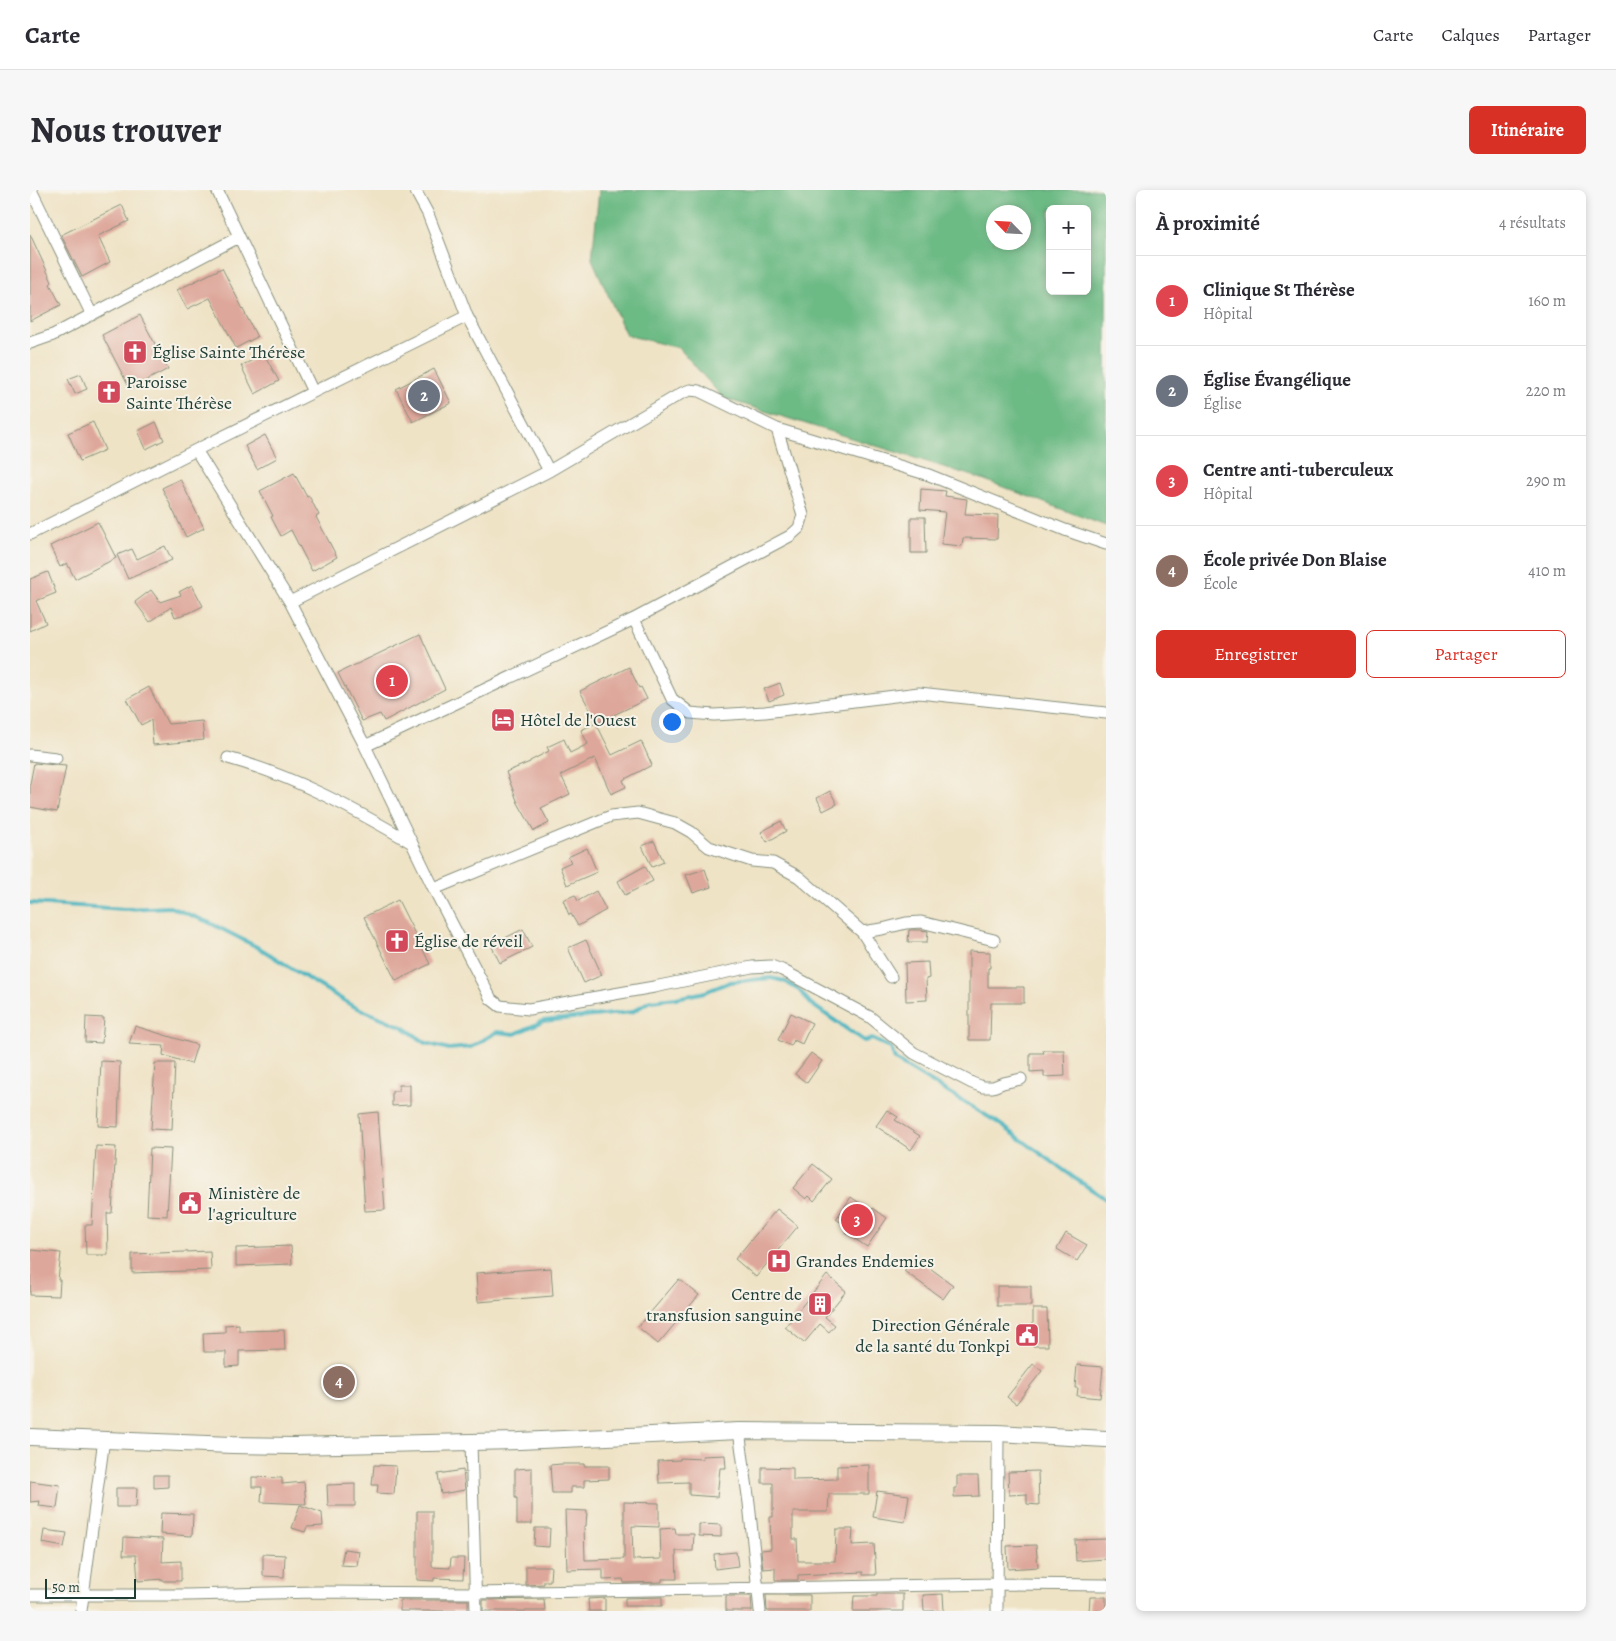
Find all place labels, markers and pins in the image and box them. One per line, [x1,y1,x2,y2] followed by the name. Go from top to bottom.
[122,339,148,365] church icon: Église Sainte Thérèse
[152,340,305,364] place label: Église Sainte Thérèse
[126,370,232,415] place label: Paroisse Sainte Thérèse
[408,377,440,415] pin: 2
[96,379,122,405] church icon: Paroisse Sainte Thérèse
[376,662,408,700] pin: 1
[490,707,516,733] hotel icon: Hôtel de l'Ouest
[520,708,636,732] place label: Hôtel de l'Ouest
[384,928,410,954] church icon: Église de réveil
[414,929,523,953] place label: Église de réveil
[208,1181,300,1226] place label: Ministère de l'agriculture
[177,1190,203,1216] public building icon: Ministère de l'agriculture
[841,1201,873,1239] pin: 3
[766,1248,792,1274] hospital icon: Grandes Endemies
[796,1249,934,1273] place label: Grandes Endemies
[646,1282,802,1327] place label: Centre de transfusion sanguine
[807,1291,833,1317] building icon: Centre de transfusion sanguine
[855,1313,1010,1358] place label: Direction Générale de la santé du Tonkpi
[1014,1322,1040,1348] public building icon: Direction Générale de la santé du Tonkpi
[323,1363,355,1401] pin: 4

